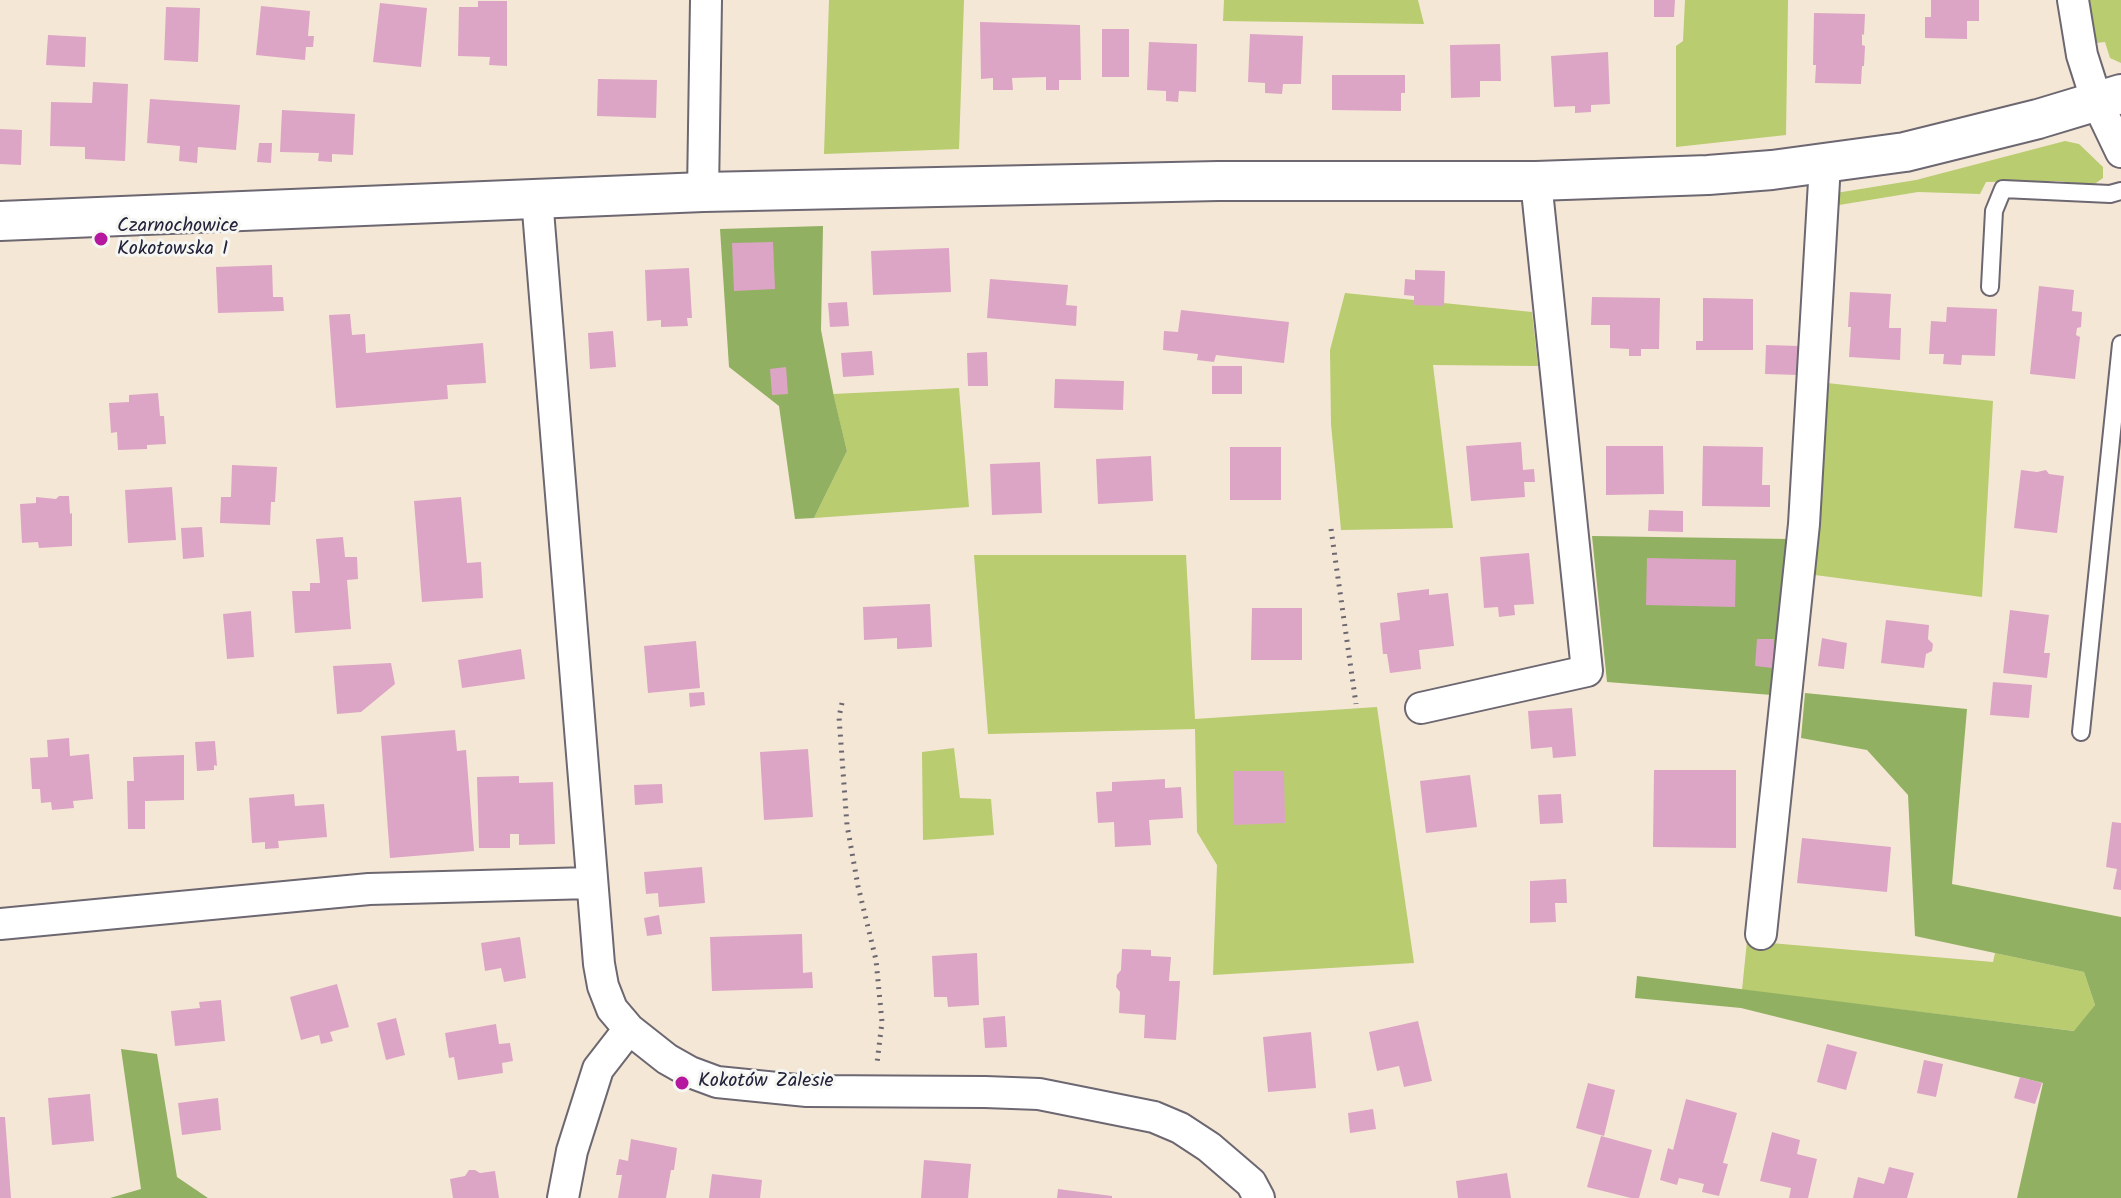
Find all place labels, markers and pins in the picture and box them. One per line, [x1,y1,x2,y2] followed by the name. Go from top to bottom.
[117,216,238,263] place label: Czarnochowice Kokotowska I
[92,230,110,248] marker: Czarnochowice Kokotowska I
[698,1071,834,1095] place label: Kokotów Zalesie
[673,1074,691,1092] marker: Kokotów Zalesie

